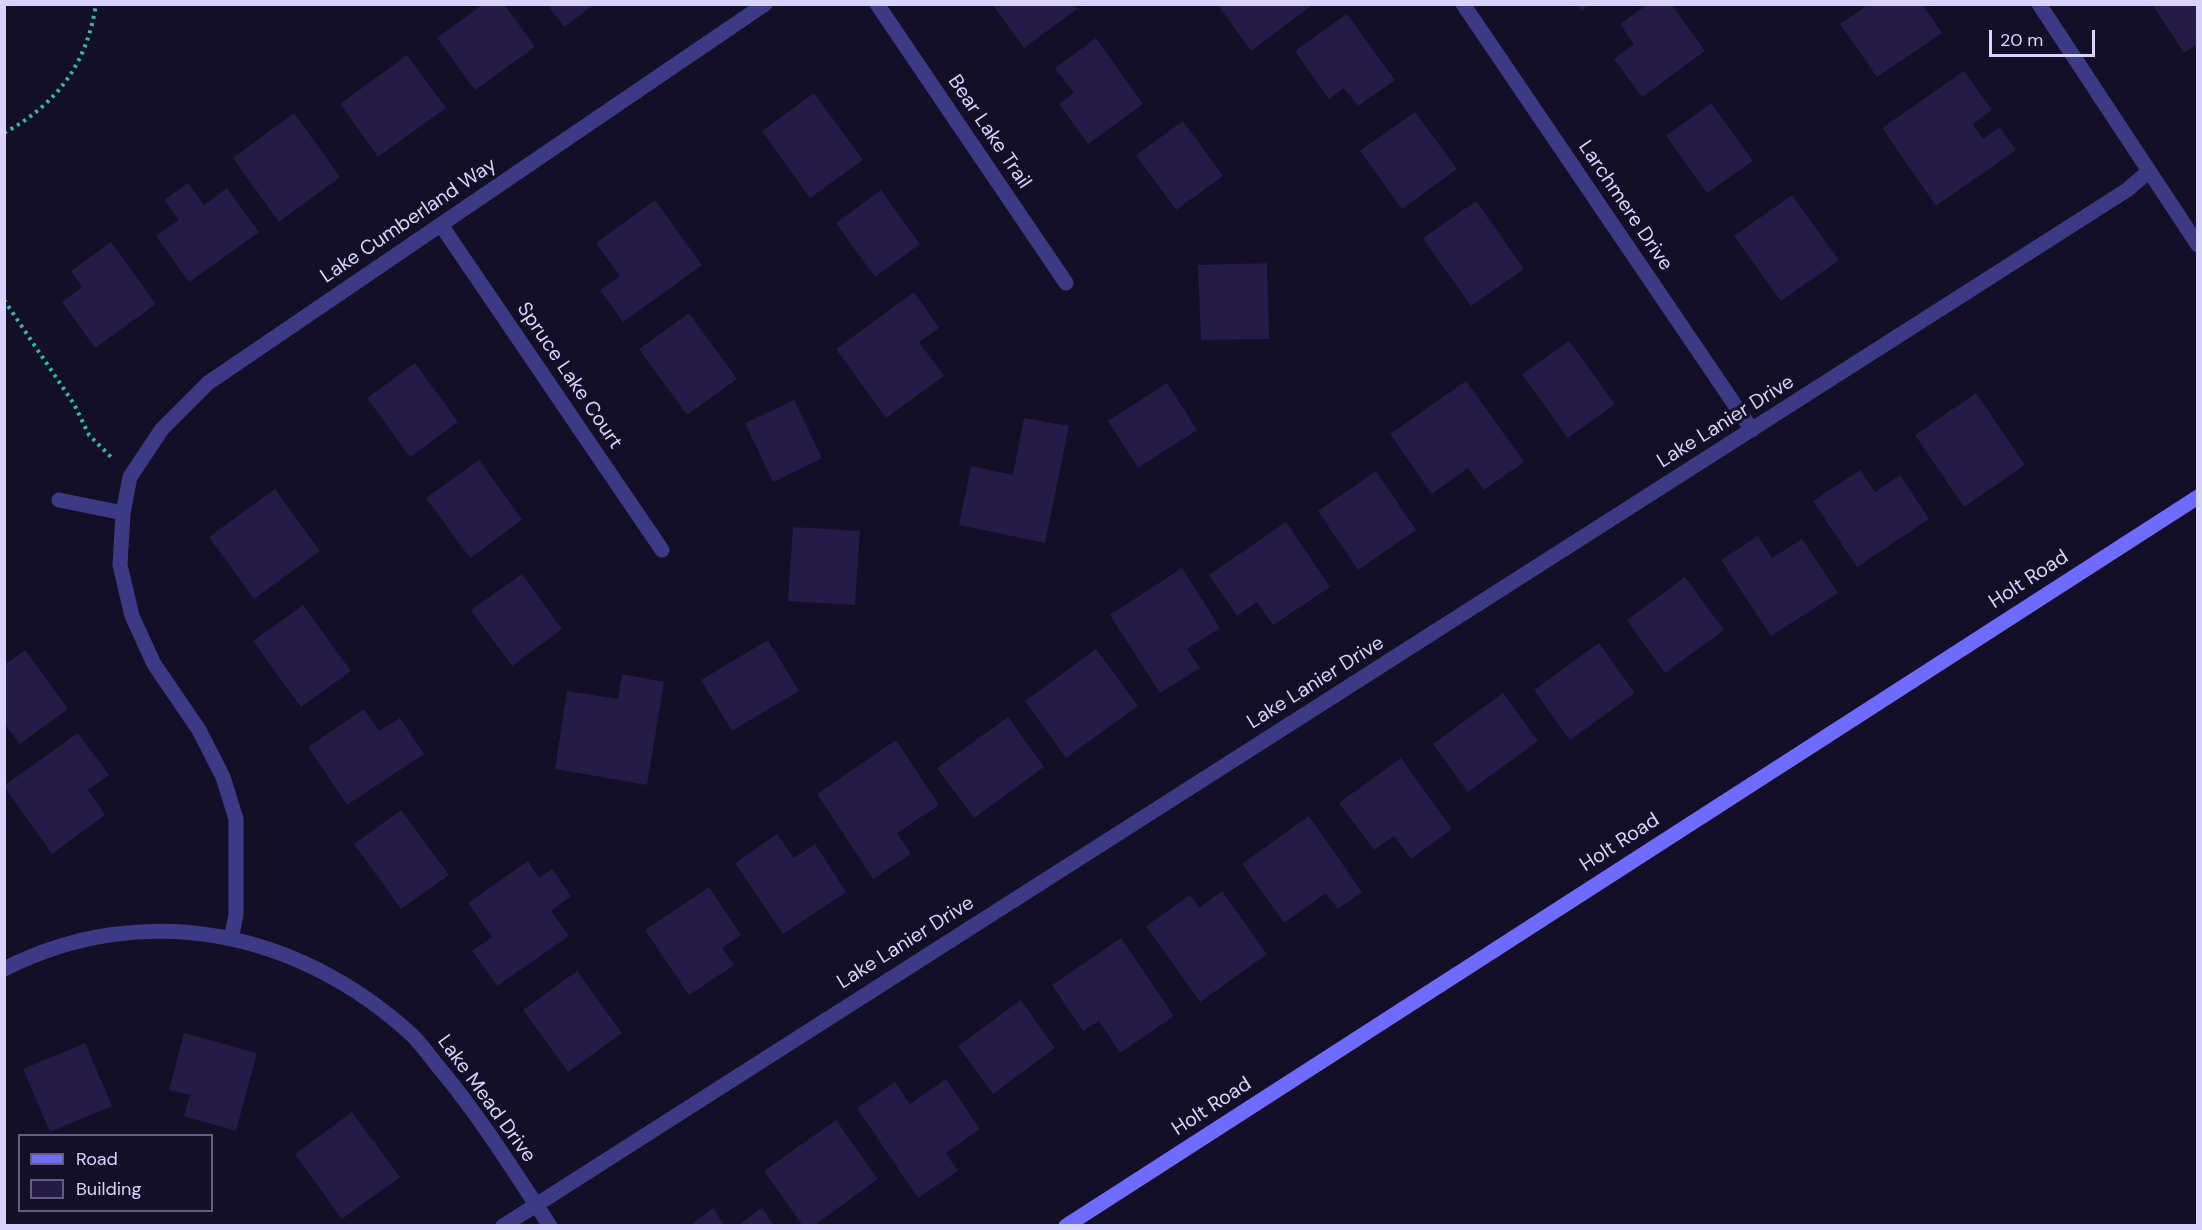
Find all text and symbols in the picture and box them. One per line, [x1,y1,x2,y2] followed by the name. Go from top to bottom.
[1992,18,2098,56] scale bar
[2000,28,2043,52] text: 20 m
[942,71,1036,193] street label: Bear Lake Trail
[1573,136,1677,276] street label: Larchmere Drive
[316,153,502,289] street label: Lake Cumberland Way
[511,298,627,454] street label: Spruce Lake Court
[1653,370,1799,474] street label: Lake Lanier Drive
[1985,546,2073,614] street label: Holt Road
[1243,631,1389,735] street label: Lake Lanier Drive
[1576,809,1664,877] street label: Holt Road
[833,891,979,995] street label: Lake Lanier Drive
[432,1031,540,1167] street label: Lake Mead Drive
[1168,1073,1256,1141] street label: Holt Road
[18,1134,213,1212] legend
[76,1147,118,1171] text: Road
[76,1177,141,1201] text: Building

